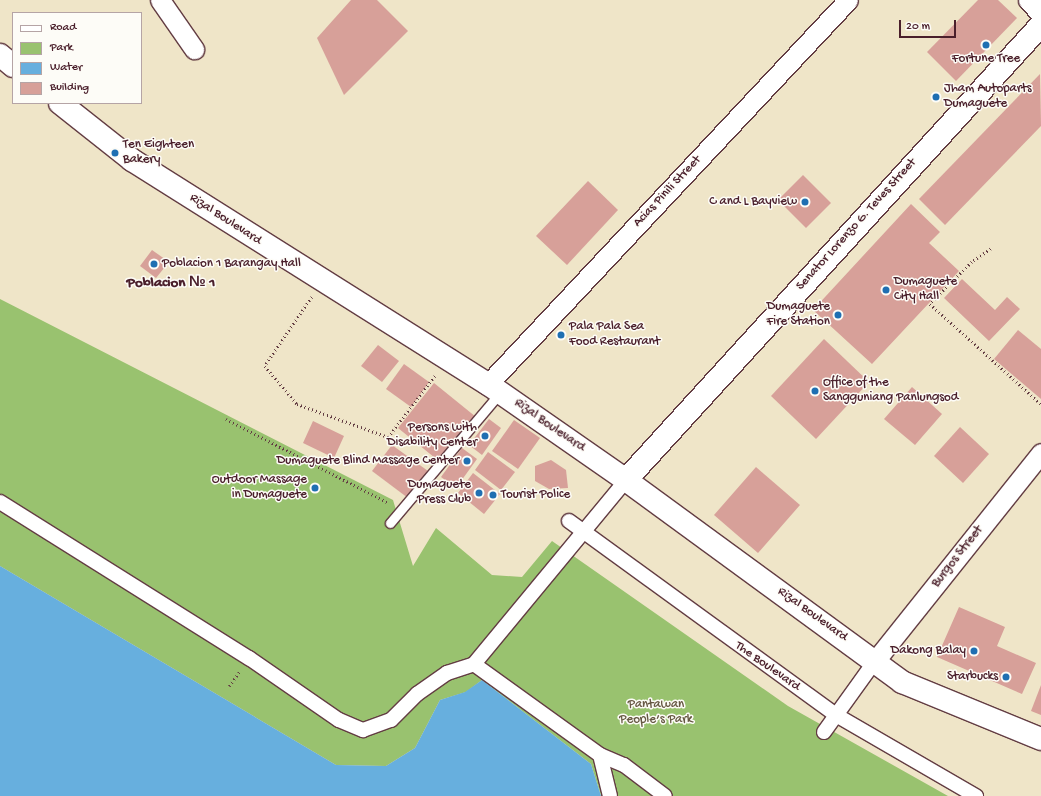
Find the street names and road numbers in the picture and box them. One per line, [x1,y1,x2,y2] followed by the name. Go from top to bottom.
[631,153,705,231] street label: Acias Pinili Street
[794,156,920,294] street label: Senator Lorenzo G. Teves Street
[186,191,264,249] street label: Rizal Boulevard
[511,396,587,456] street label: Rizal Boulevard
[929,523,987,591] street label: Burgos Street
[774,584,850,646] street label: Rizal Boulevard
[731,639,803,695] street label: The Boulevard

